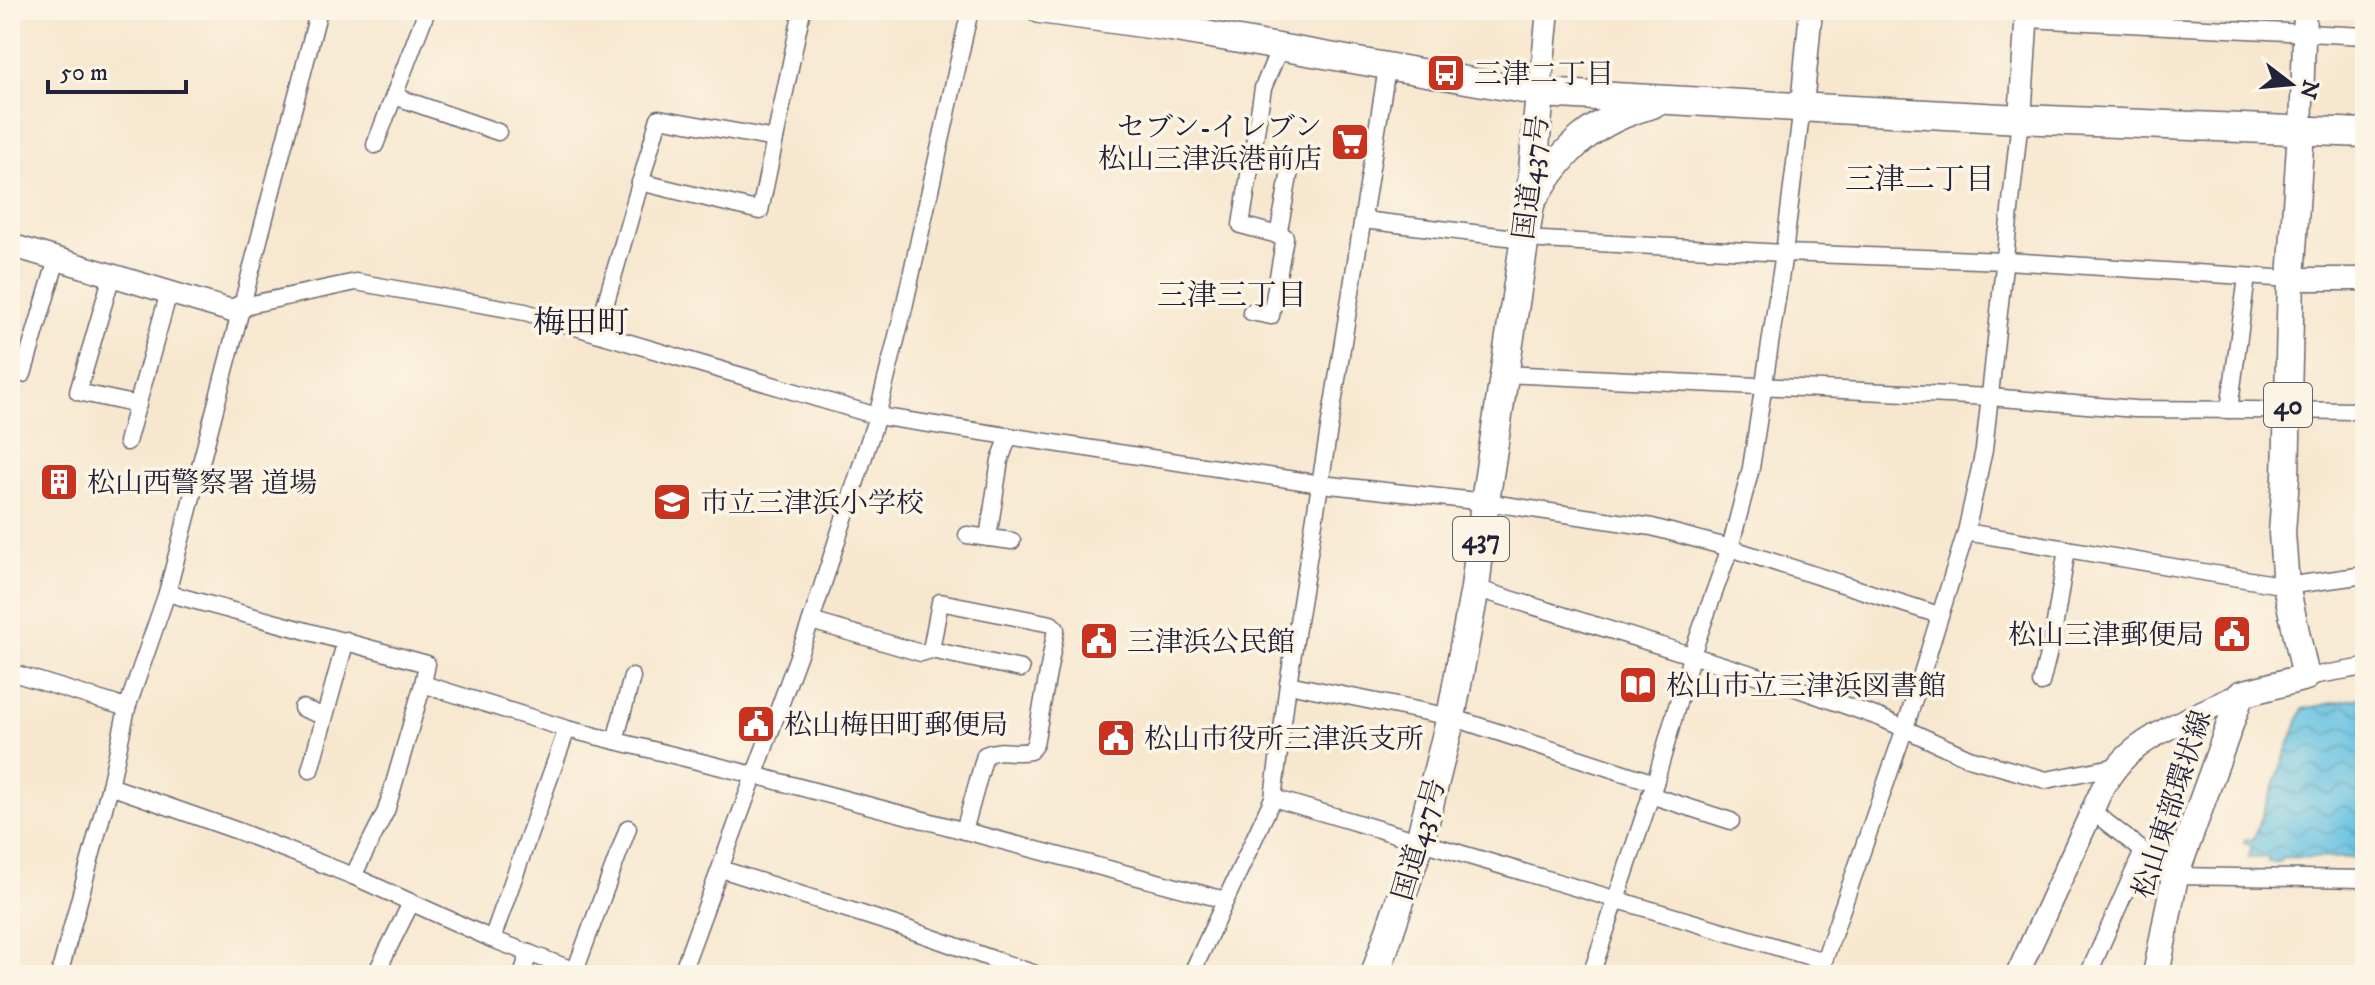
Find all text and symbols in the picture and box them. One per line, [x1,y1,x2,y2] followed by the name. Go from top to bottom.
[48,44,186,94] scale bar
[2251,44,2331,124] north arrow
[1425,52,1467,94] bus stop icon: 三津二丁目
[1474,57,1614,92] place label: 三津二丁目
[60,58,108,88] text: 50 m
[2293,77,2324,102] text: N
[1098,110,1322,177] place label: セブン-イレブン 松山三津浜港前店
[1506,113,1556,242] street label: 国道437号
[1329,121,1371,163] supermarket icon: セブン-イレブン 松山三津浜港前店
[1845,162,1995,199] district label: 三津二丁目
[1157,278,1307,315] district label: 三津三丁目
[533,304,629,344] district label: 梅田町
[2264,383,2312,427] road number: 40
[38,461,80,503] building icon: 松山西警察署 道場
[87,466,317,501] place label: 松山西警察署 道場
[651,481,693,523] school or university icon: 市立三津浜小学校
[700,486,924,521] place label: 市立三津浜小学校
[1453,517,1509,561] road number: 437
[2211,613,2253,655] public building icon: 松山三津郵便局
[2008,618,2204,653] place label: 松山三津郵便局
[1078,620,1120,662] public building icon: 三津浜公民館
[1127,625,1295,660] place label: 三津浜公民館
[1617,664,1659,706] library icon: 松山市立三津浜図書館
[1666,669,1946,704] place label: 松山市立三津浜図書館
[735,703,777,745] public building icon: 松山梅田町郵便局
[2125,706,2219,903] street label: 松山東部環状線
[784,708,1008,743] place label: 松山梅田町郵便局
[1095,717,1137,759] public building icon: 松山市役所三津浜支所
[1144,722,1424,757] place label: 松山市役所三津浜支所
[1385,774,1454,904] street label: 国道437号

